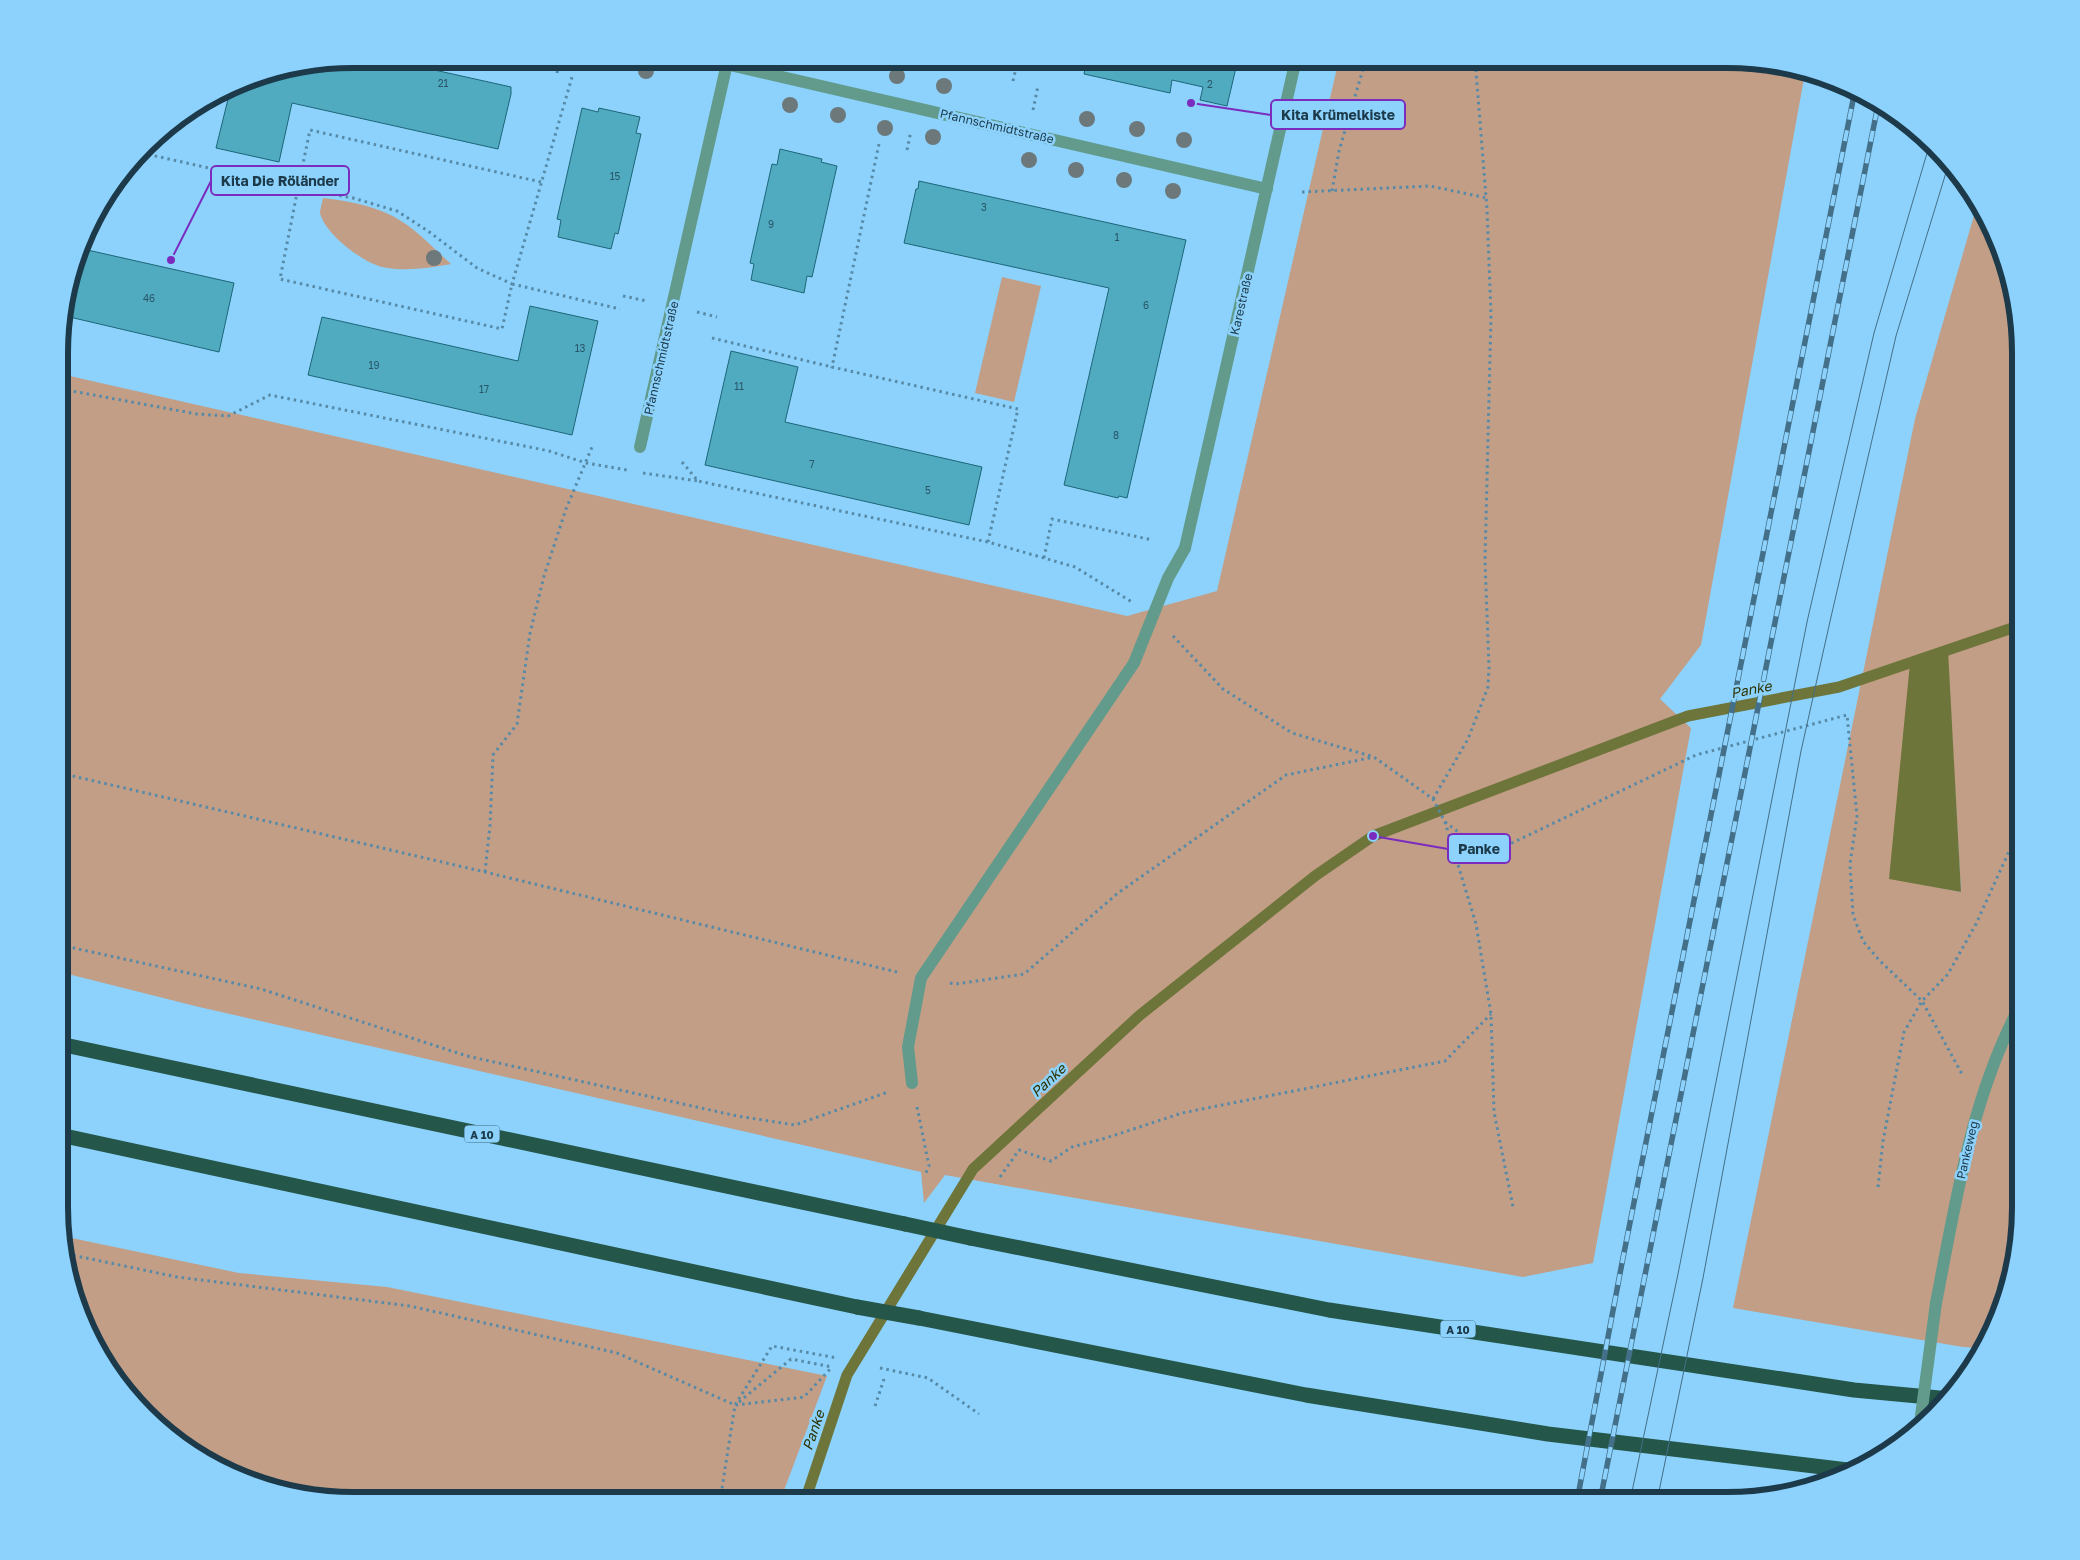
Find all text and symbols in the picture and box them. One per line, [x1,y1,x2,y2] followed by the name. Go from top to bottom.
[438,77,448,89] house number: 21
[1207,78,1213,90] house number: 2
[1271,100,1405,129] callout: Kita Krümelkiste
[939,106,1055,146] street label: Pfannschmidtstraße
[1281,106,1395,123] text: Kita Krümelkiste
[211,166,349,195] callout: Kita Die Röländer
[610,170,621,182] house number: 15
[221,172,340,189] text: Kita Die Röländer
[981,201,987,213] house number: 3
[768,218,774,230] house number: 9
[1115,231,1120,243] house number: 1
[1227,272,1255,336] street label: Karestraße
[143,292,155,304] house number: 46
[1143,299,1149,311] house number: 6
[641,300,681,416] street label: Pfannschmidtstraße
[575,342,585,354] house number: 13
[369,359,379,371] house number: 19
[734,380,744,392] house number: 11
[479,383,489,395] house number: 17
[1113,429,1119,441] house number: 8
[809,458,815,470] house number: 7
[925,484,931,496] house number: 5
[1729,677,1774,701] water label: Panke
[1448,834,1510,863] callout: Panke
[1458,840,1500,857] text: Panke
[1027,1059,1070,1100] water label: Panke
[1953,1119,1981,1181] street label: Pankeweg
[464,1126,500,1142] road number: A 10
[1440,1320,1476,1338] road number: A 10
[798,1407,828,1452] water label: Panke

